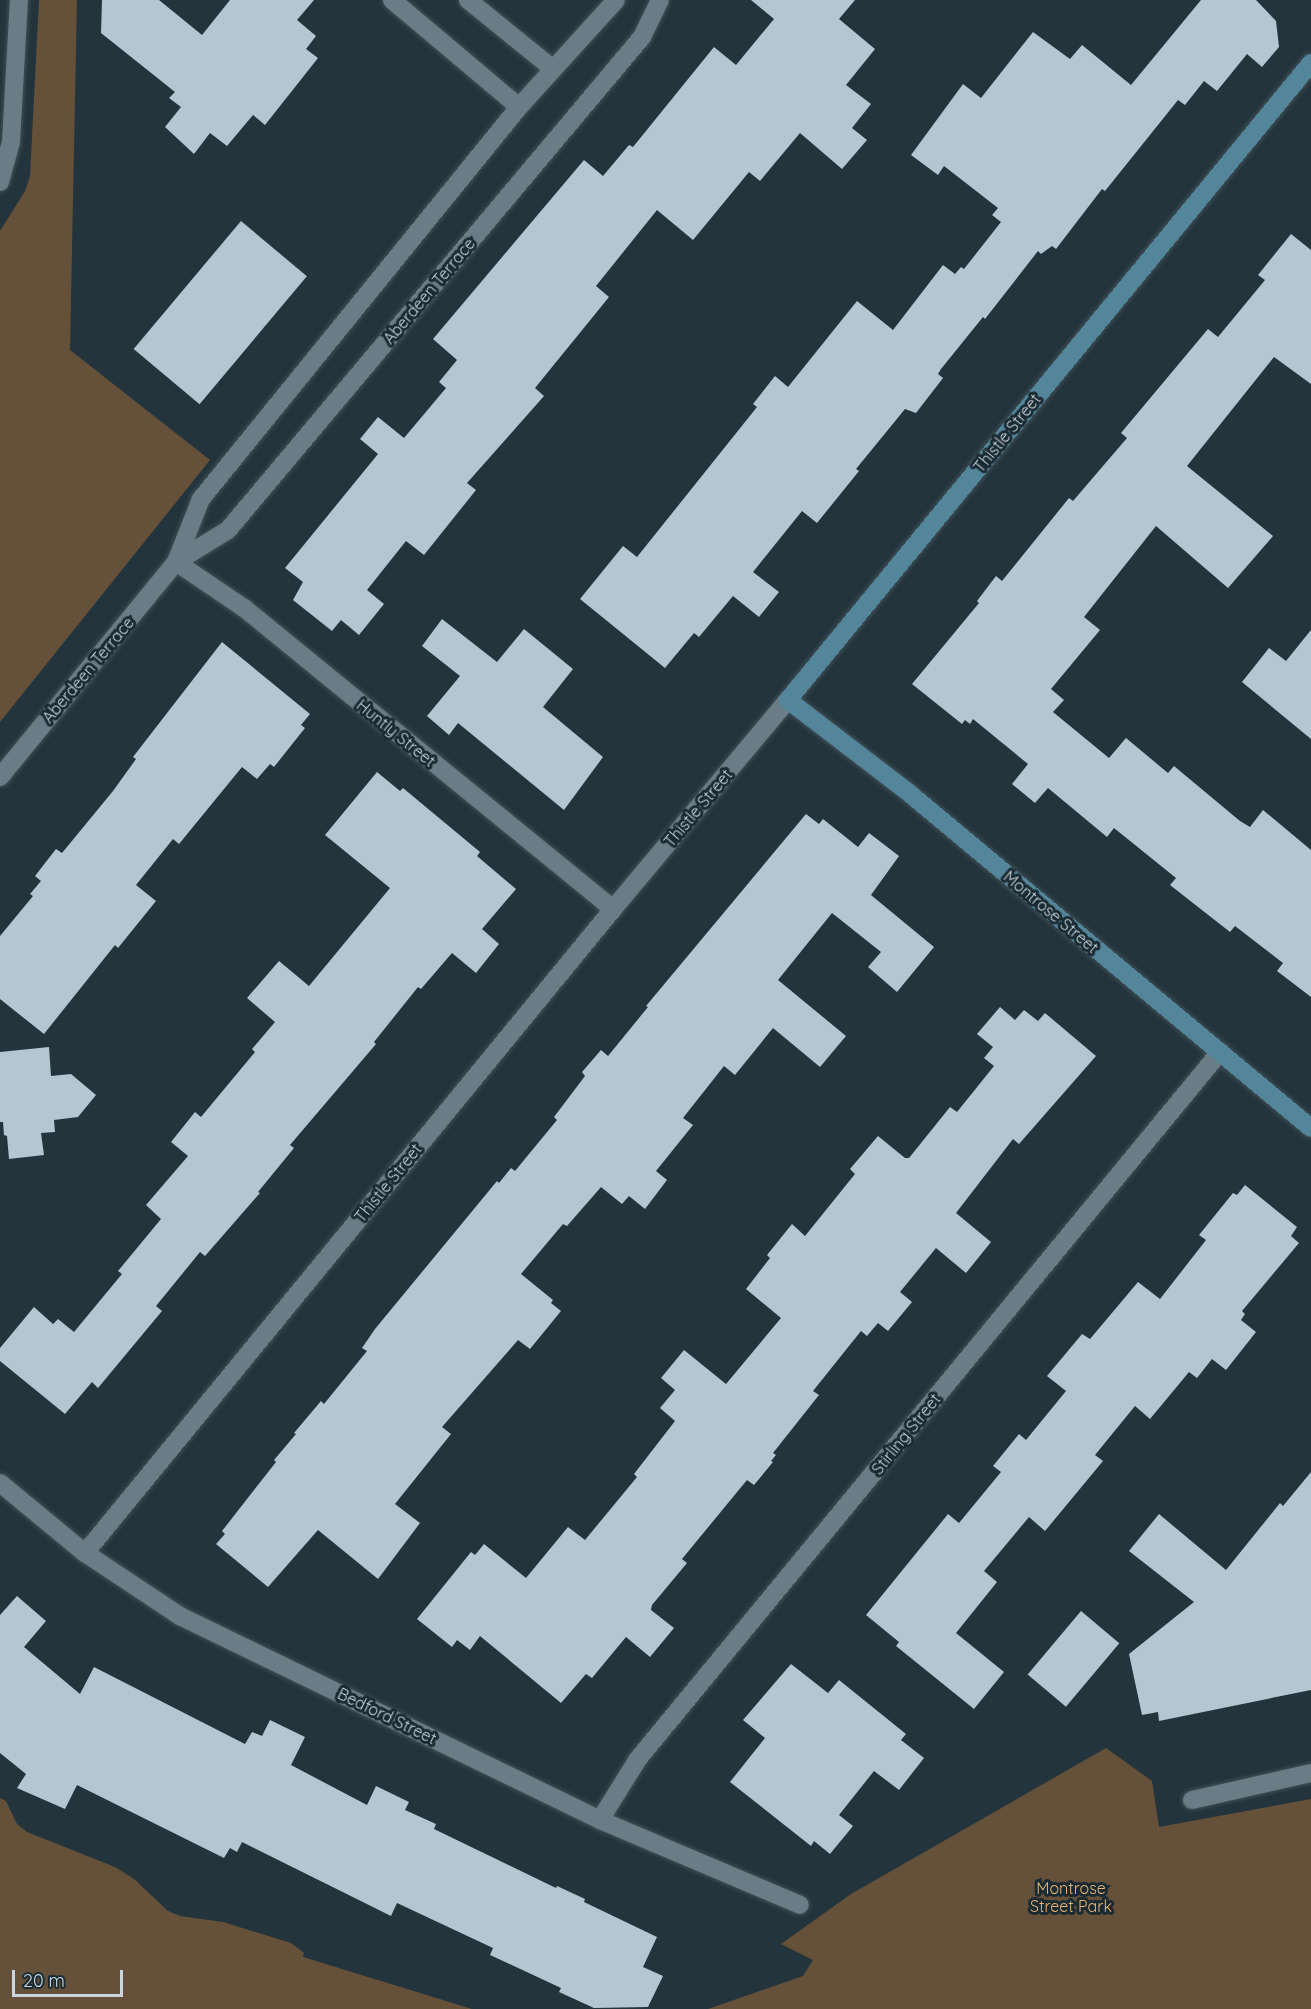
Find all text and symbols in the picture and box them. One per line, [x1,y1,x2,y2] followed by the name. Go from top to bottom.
[379,234,479,348] street label: Aberdeen Terrace
[969,390,1045,476] street label: Thistle Street
[38,613,138,727] street label: Aberdeen Terrace
[353,695,439,771] street label: Huntly Street
[660,765,736,851] street label: Thistle Street
[1000,867,1102,957] street label: Montrose Street
[350,1140,426,1226] street label: Thistle Street
[868,1390,944,1478] street label: Stirling Street
[334,1684,440,1748] street label: Bedford Street
[1030,1878,1112,1916] park label: Montrose Street Park
[15,1958,126,1996] scale bar
[23,1969,65,1992] text: 20 m

